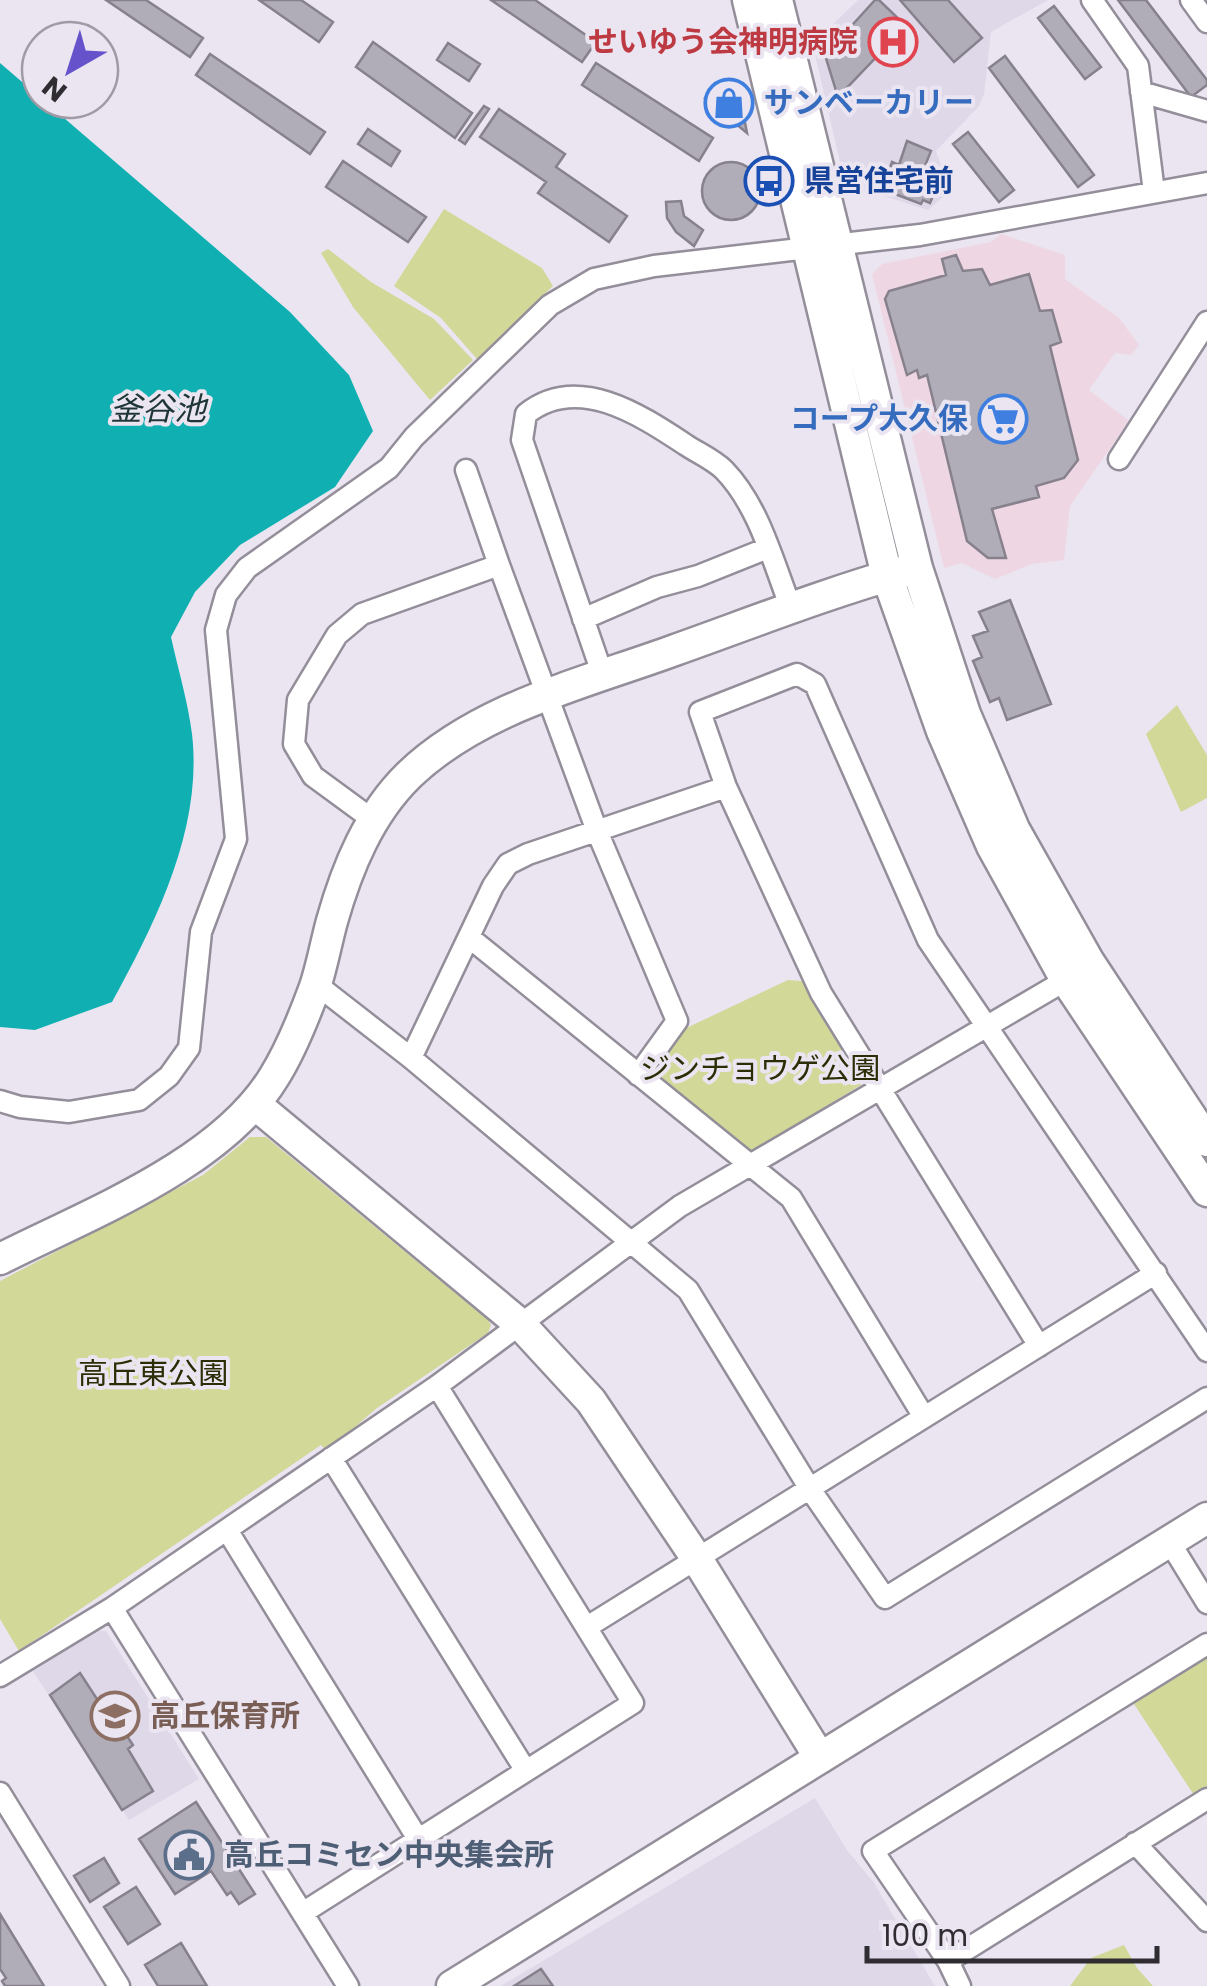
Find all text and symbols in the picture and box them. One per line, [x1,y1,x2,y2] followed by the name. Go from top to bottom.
[867,16,919,68] hospital icon: せいゆう会神明病院
[20,20,120,120] north arrow
[588,20,858,63] place label: せいゆう会神明病院
[34,67,75,111] text: N
[703,77,755,129] shop icon: サンベーカリー
[764,81,974,124] place label: サンベーカリー
[743,155,795,207] bus stop icon: 県営住宅前
[804,159,954,202] place label: 県営住宅前
[110,386,209,431] water label: 釜谷池
[977,393,1029,445] supermarket icon: コープ大久保
[790,397,968,440] place label: コープ大久保
[640,1047,880,1090] park label: ジンチョウゲ公園
[78,1352,228,1395] park label: 高丘東公園
[89,1690,141,1742] school or university icon: 高丘保育所
[150,1694,300,1737] place label: 高丘保育所
[163,1829,215,1881] public building icon: 高丘コミセン中央集会所
[224,1833,554,1876] place label: 高丘コミセン中央集会所
[867,1901,1157,1963] scale bar
[882,1914,968,1957] text: 100 m

